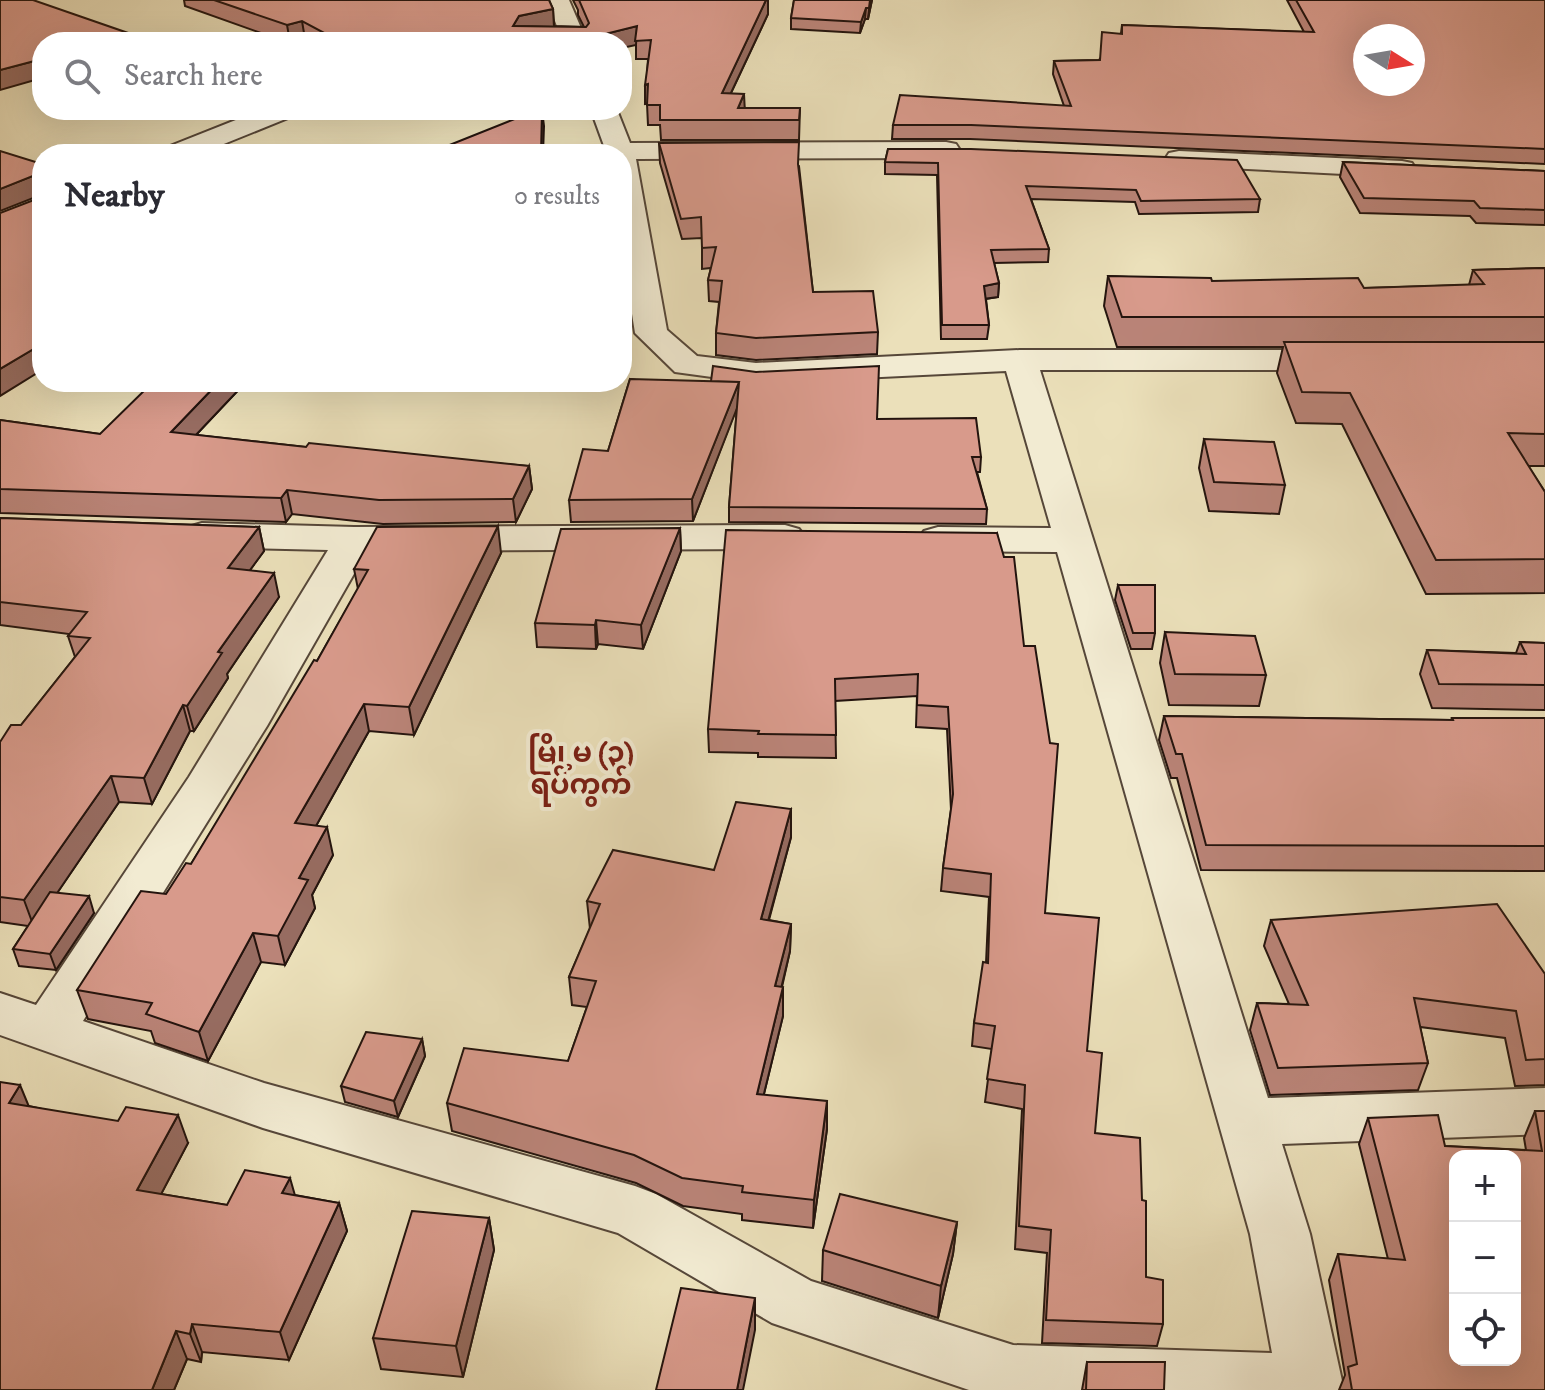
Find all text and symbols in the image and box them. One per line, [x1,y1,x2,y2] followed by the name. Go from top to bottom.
[1353,24,1425,96] north arrow
[32,32,632,120] search box
[60,54,104,98] icon: search
[124,58,263,95] text: Search here
[64,175,165,217] text: Nearby
[514,180,600,213] text: 0 results
[528,733,634,807] district label: မြို့မ (၃) ရပ်ကွက်
[1449,1150,1521,1366] map controls
[1449,1150,1521,1222] button: +
[1449,1222,1521,1294] button: −
[1449,1294,1521,1366] button: locate

